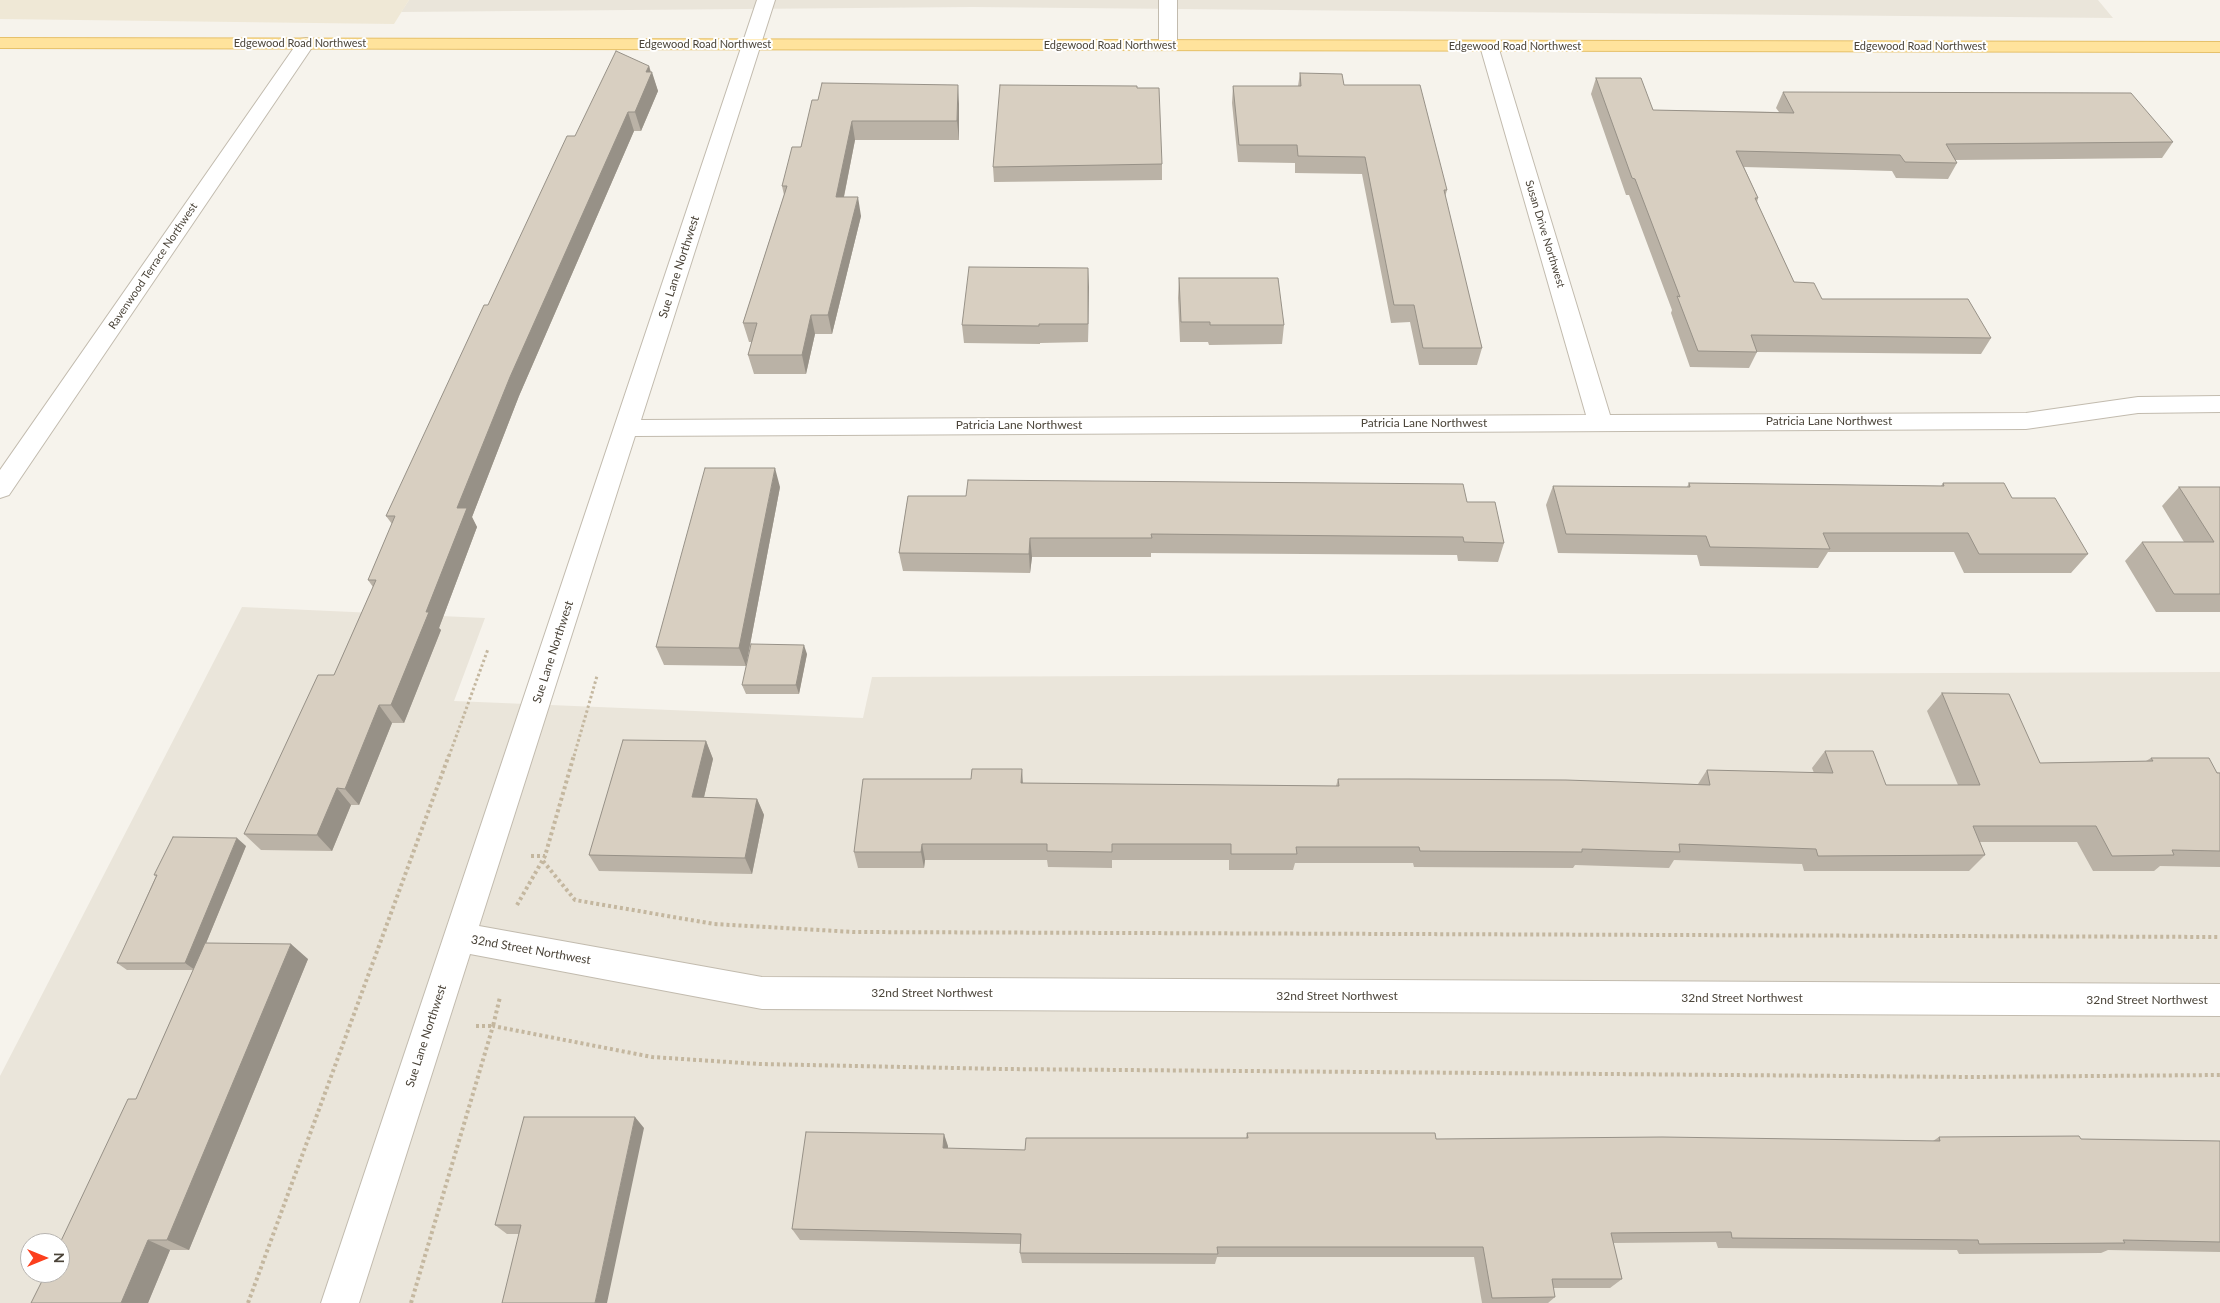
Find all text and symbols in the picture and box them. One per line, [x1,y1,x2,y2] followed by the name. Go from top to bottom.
[234,36,366,50] street label: Edgewood Road Northwest
[639,37,771,51] street label: Edgewood Road Northwest
[1044,38,1176,52] street label: Edgewood Road Northwest
[1449,39,1581,53] street label: Edgewood Road Northwest
[1854,39,1986,53] street label: Edgewood Road Northwest
[1522,179,1568,289] street label: Susan Drive Northwest
[106,200,200,332] street label: Ravenwood Terrace Northwest
[656,214,702,320] street label: Sue Lane Northwest
[1766,414,1892,428] street label: Patricia Lane Northwest
[1361,416,1487,430] street label: Patricia Lane Northwest
[956,418,1082,432] street label: Patricia Lane Northwest
[530,599,576,705] street label: Sue Lane Northwest
[470,932,592,968] street label: 32nd Street Northwest
[403,983,449,1089] street label: Sue Lane Northwest
[871,986,993,1000] street label: 32nd Street Northwest
[1276,989,1398,1003] street label: 32nd Street Northwest
[1681,991,1803,1005] street label: 32nd Street Northwest
[2086,993,2208,1007] street label: 32nd Street Northwest
[20,1233,70,1283] north arrow
[51,1253,68,1263] text: N

